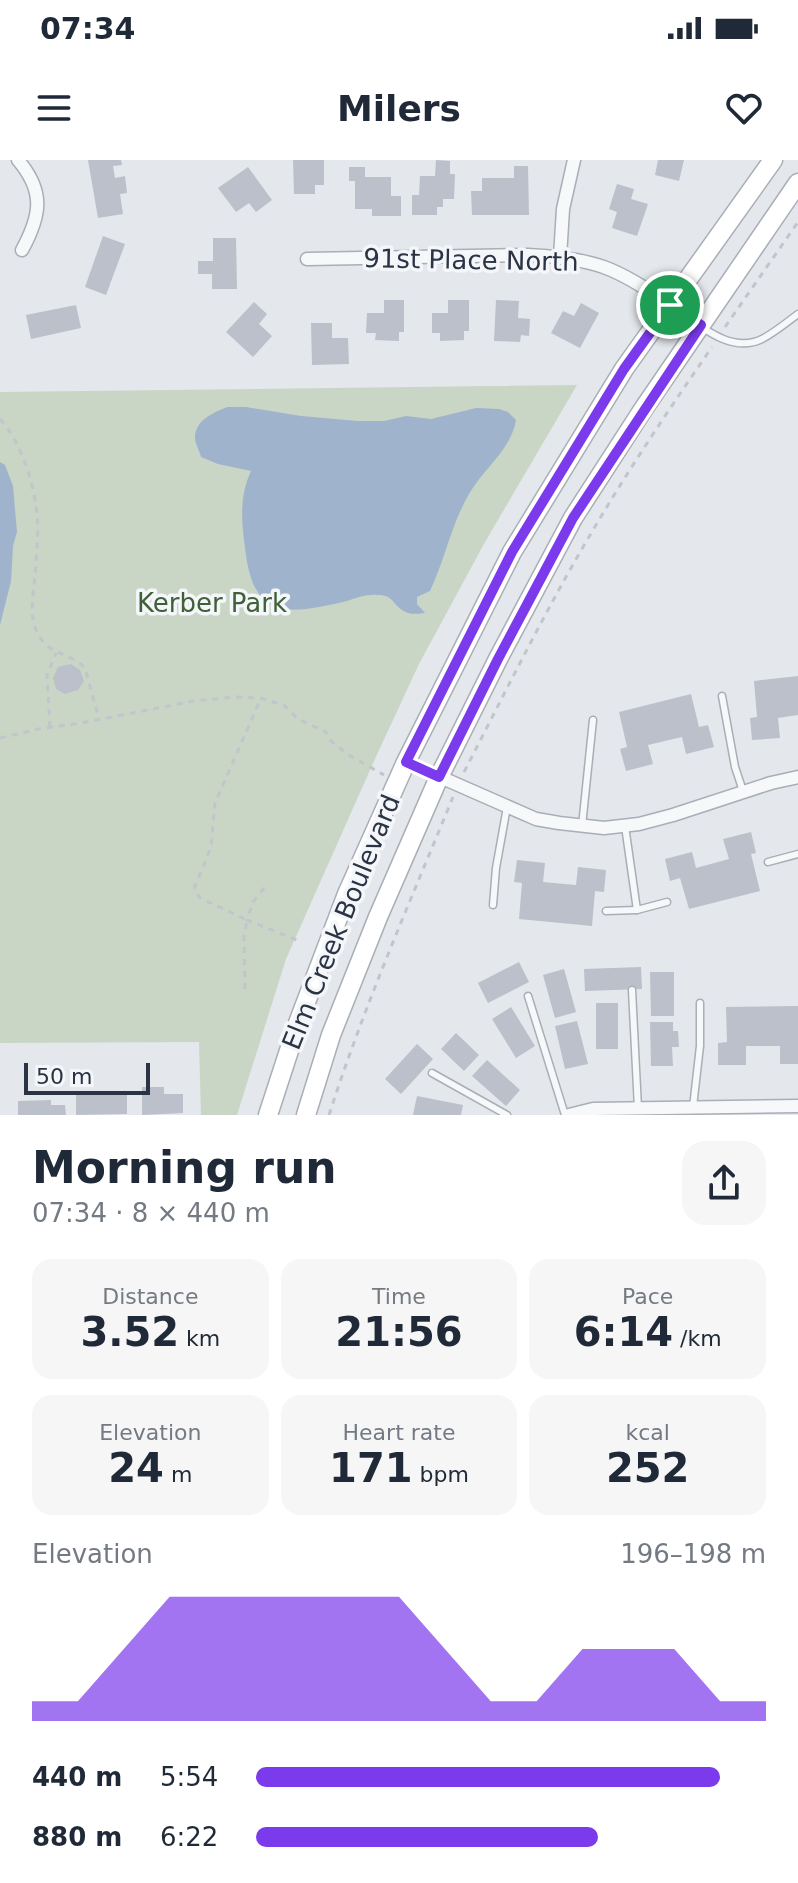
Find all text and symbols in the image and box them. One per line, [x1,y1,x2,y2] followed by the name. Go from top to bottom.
[40,11,136,46] text: 07:34
[32,86,76,130] icon: menu
[722,86,766,130] icon: heart
[337,88,461,129] text: Milers
[363,243,579,277] street label: 91st Place North
[636,271,704,339] pin
[648,283,692,327] icon: arrive
[137,588,287,618] park label: Kerber Park
[276,790,406,1054] street label: Elm Creek Boulevard
[24,1059,150,1095] scale bar
[36,1064,92,1089] text: 50 m
[682,1141,766,1225] button: share
[32,1142,337,1193] text: Morning run
[32,1198,270,1228] text: 07:34 · 8 × 440 m
[102,1284,198,1309] text: Distance
[372,1284,426,1309] text: Time
[622,1284,673,1309] text: Pace
[80,1309,179,1355] text: 3.52
[335,1309,463,1355] text: 21:56
[574,1309,673,1355] text: 6:14
[179,1326,220,1351] text: km
[673,1326,722,1351] text: /km
[99,1420,201,1445] text: Elevation
[343,1420,455,1445] text: Heart rate
[625,1420,670,1445] text: kcal
[108,1445,164,1491] text: 24
[329,1445,413,1491] text: 171
[606,1445,689,1491] text: 252
[164,1462,192,1487] text: m
[413,1462,469,1487] text: bpm
[32,1539,153,1569] text: Elevation
[620,1539,766,1569] text: 196–198 m
[32,1762,122,1792] text: 440 m
[160,1762,218,1792] text: 5:54
[32,1822,122,1852] text: 880 m
[160,1822,218,1852] text: 6:22

